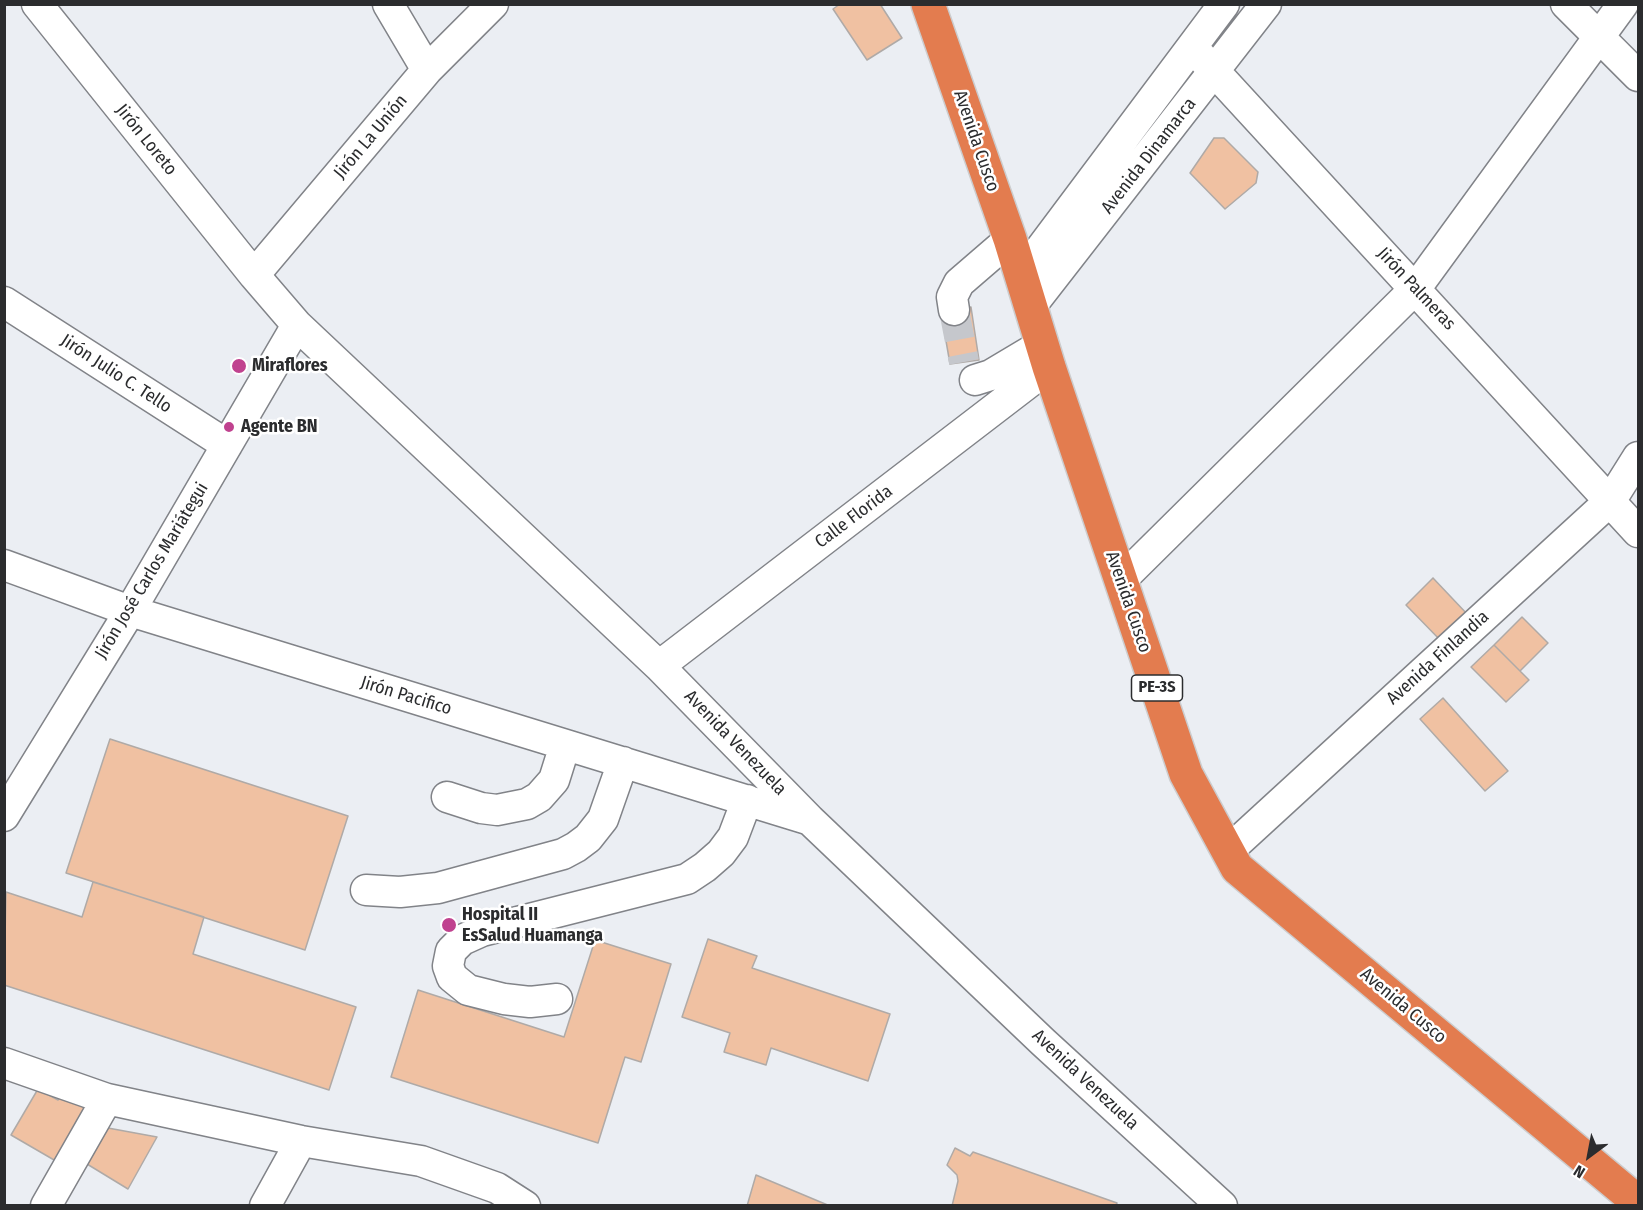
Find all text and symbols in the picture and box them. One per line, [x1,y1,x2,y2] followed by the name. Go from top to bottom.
[949,87,1003,195] street label: Avenida Cusco
[330,91,412,183] street label: Jirón La Unión
[1097,94,1201,218] street label: Avenida Dinamarca
[111,100,181,180] street label: Jirón Loreto
[1372,243,1460,335] street label: Jirón Palmeras
[56,330,176,418] street label: Jirón Julio C. Tello
[252,355,328,377] place label: Miraflores
[230,357,248,375] marker: Miraflores
[241,416,318,438] place label: Agente BN
[222,420,236,434] marker: Agente BN
[91,479,213,663] street label: Jirón José Carlos Mariátegui
[811,481,897,553] street label: Calle Florida
[1101,548,1155,656] street label: Avenida Cusco
[1382,606,1494,710] street label: Avenida Finlandia
[358,672,454,720] street label: Jirón Pacifico
[1132,675,1182,701] road number: PE-3S
[679,686,791,800] street label: Avenida Venezuela
[462,904,603,946] place label: Hospital II EsSalud Huamanga
[440,916,458,934] marker: Hospital II EsSalud Huamanga
[1356,964,1450,1048] street label: Avenida Cusco
[1027,1025,1143,1135] street label: Avenida Venezuela
[1559,1126,1619,1186] north arrow
[1570,1161,1588,1182] text: N

